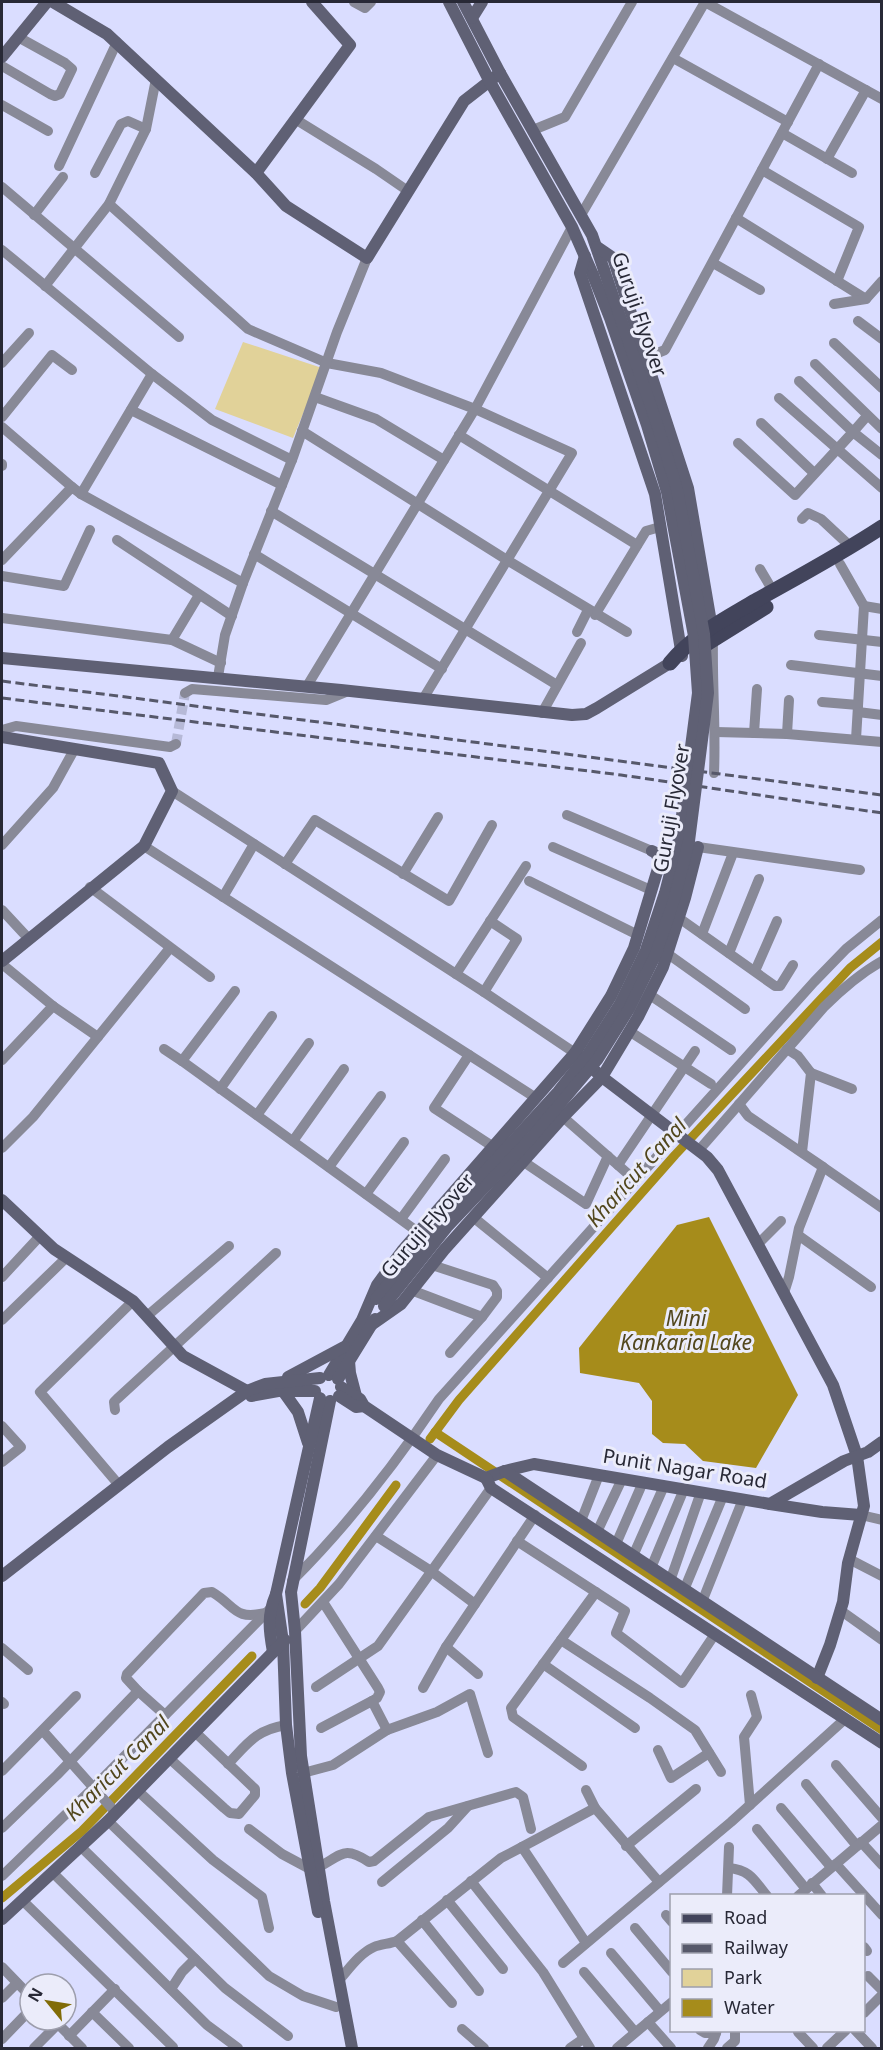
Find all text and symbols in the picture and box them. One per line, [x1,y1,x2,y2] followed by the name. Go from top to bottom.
[606,248,674,380] street label: Guruji Flyover
[646,742,696,874] street label: Guruji Flyover
[580,1111,693,1232] water label: Kharicut Canal
[374,1167,480,1283] street label: Guruji Flyover
[620,1304,752,1356] water label: Mini Kankaria Lake
[601,1442,769,1494] street label: Punit Nagar Road
[58,1709,176,1827] water label: Kharicut Canal
[670,1894,865,2032] legend
[724,1905,767,1929] text: Road
[724,1935,789,1959] text: Railway
[724,1965,762,1989] text: Park
[18,1972,78,2032] north arrow
[22,1983,48,2006] text: N
[724,1995,775,2019] text: Water

